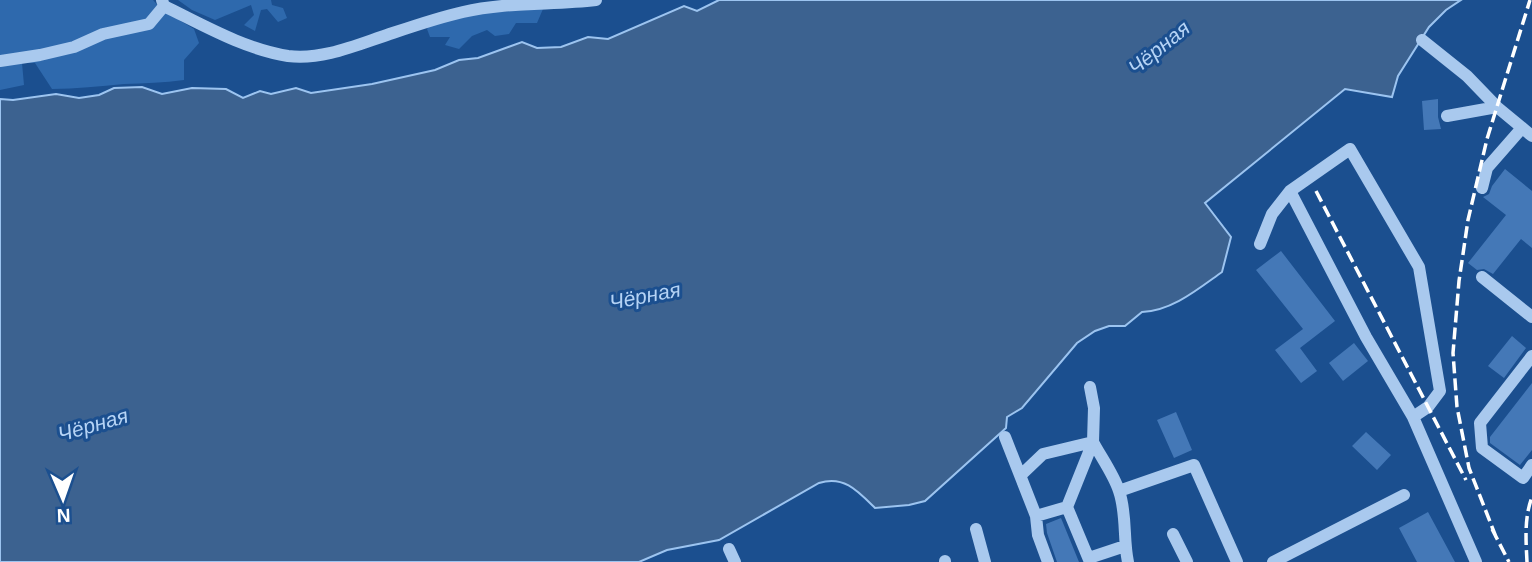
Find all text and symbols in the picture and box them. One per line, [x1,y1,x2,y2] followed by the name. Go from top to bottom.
[1123,16,1194,79] water label: Чёрная
[607,277,682,314] water label: Чёрная
[55,404,131,445] water label: Чёрная
[28,464,98,534] north arrow
[56,505,71,526] text: N

